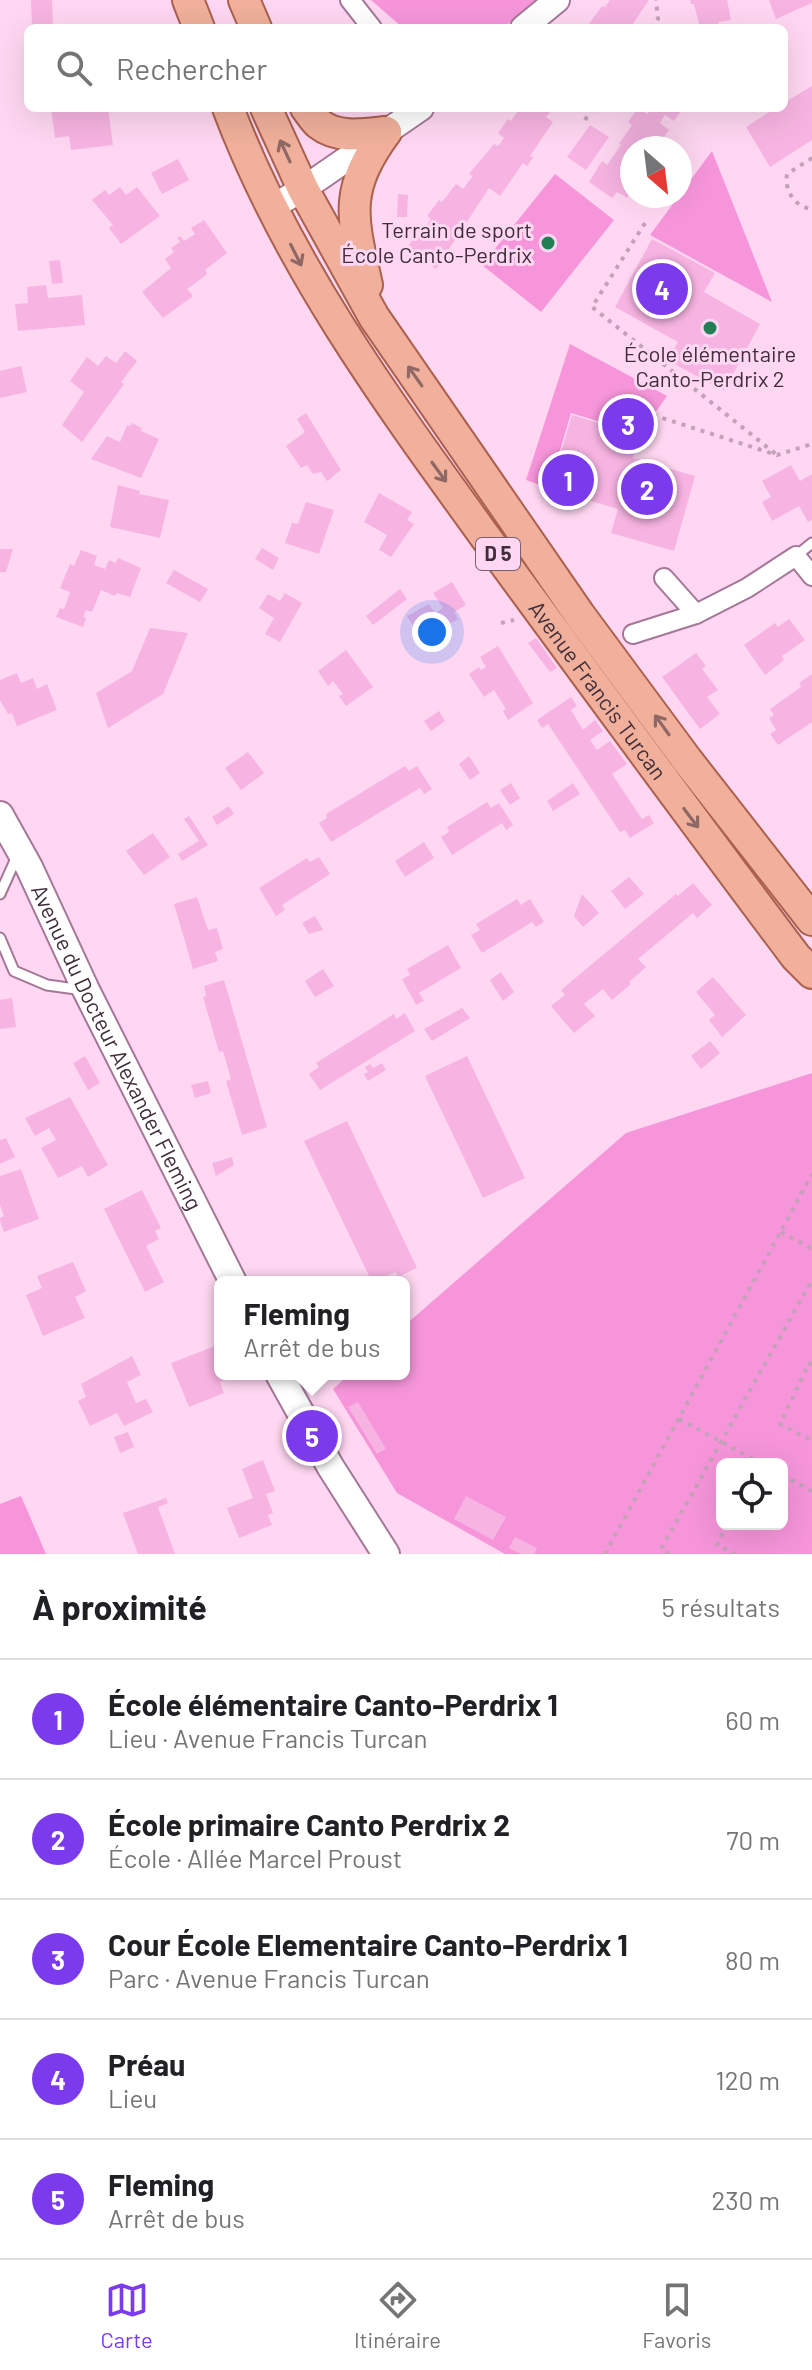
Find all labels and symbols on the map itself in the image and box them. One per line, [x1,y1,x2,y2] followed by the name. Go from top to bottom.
[620,136,692,208] north arrow
[277,139,292,163] one-way arrow
[341,216,532,267] place label: Terrain de sport École Canto-Perdrix
[539,234,557,252] marker: Terrain de sport École Canto-Perdrix
[289,242,305,266] one-way arrow
[636,259,688,319] pin: 4
[701,319,719,337] marker: École élémentaire Canto-Perdrix 2
[624,340,796,391] place label: École élémentaire Canto-Perdrix 2
[407,365,423,387] one-way arrow
[602,394,654,454] pin: 3
[542,450,594,510] pin: 1
[621,459,673,519] pin: 2
[430,461,447,483] one-way arrow
[476,538,520,570] road number: D 5
[524,595,673,784] street label: Avenue Francis Turcan
[412,612,452,652] your location
[653,715,670,736] one-way arrow
[683,807,700,828] one-way arrow
[27,880,209,1214] street label: Avenue du Docteur Alexander Fleming
[286,1406,338,1466] pin: 5

